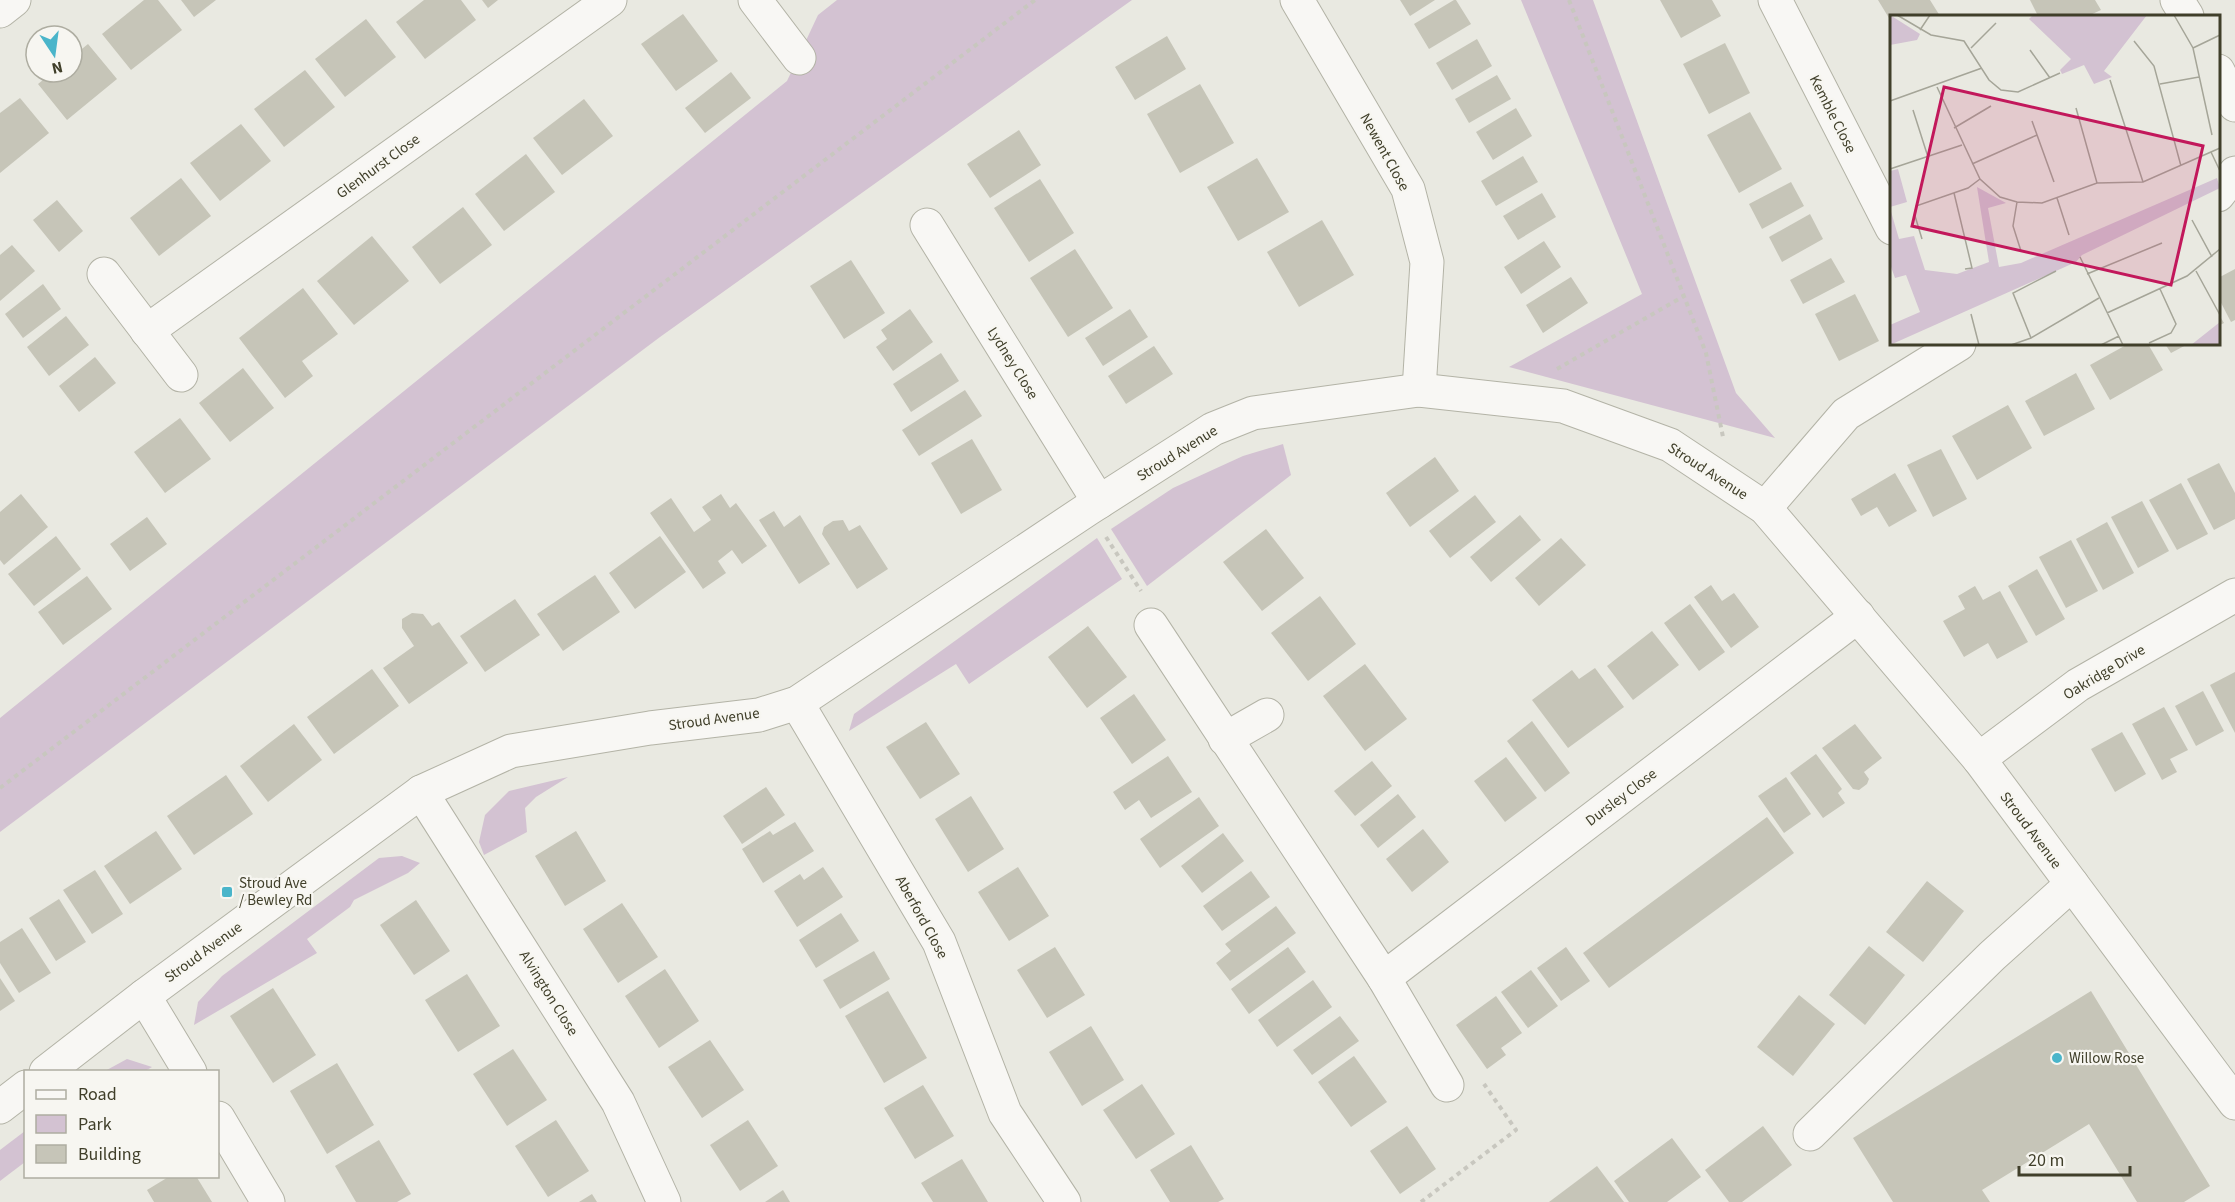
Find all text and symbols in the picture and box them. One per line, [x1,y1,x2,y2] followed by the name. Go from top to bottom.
[1890,15,2220,345] inset map
[24,24,84,84] north arrow
[49,56,65,80] text: N
[1804,71,1861,157] street label: Kemble Close
[1355,110,1415,195] street label: Newent Close
[332,129,424,204] street label: Glenhurst Close
[982,323,1043,404] street label: Lydney Close
[1133,420,1222,487] street label: Stroud Avenue
[1664,438,1752,505] street label: Stroud Avenue
[2059,640,2149,705] street label: Oakridge Drive
[667,703,761,736] street label: Stroud Avenue
[1581,764,1661,831] street label: Dursley Close
[1995,787,2067,873] street label: Stroud Avenue
[890,872,953,963] street label: Aberford Close
[239,873,312,911] place label: Stroud Ave / Bewley Rd
[220,885,234,899] marker: Stroud Ave / Bewley Rd
[160,917,247,988] street label: Stroud Avenue
[514,947,583,1040] street label: Alvington Close
[2069,1048,2144,1069] place label: Willow Rose
[2050,1051,2064,1065] marker: Willow Rose
[24,1070,219,1178] legend
[78,1082,117,1107] text: Road
[78,1112,112,1137] text: Park
[2019,1139,2130,1177] scale bar
[78,1142,141,1167] text: Building
[2028,1148,2064,1173] text: 20 m

